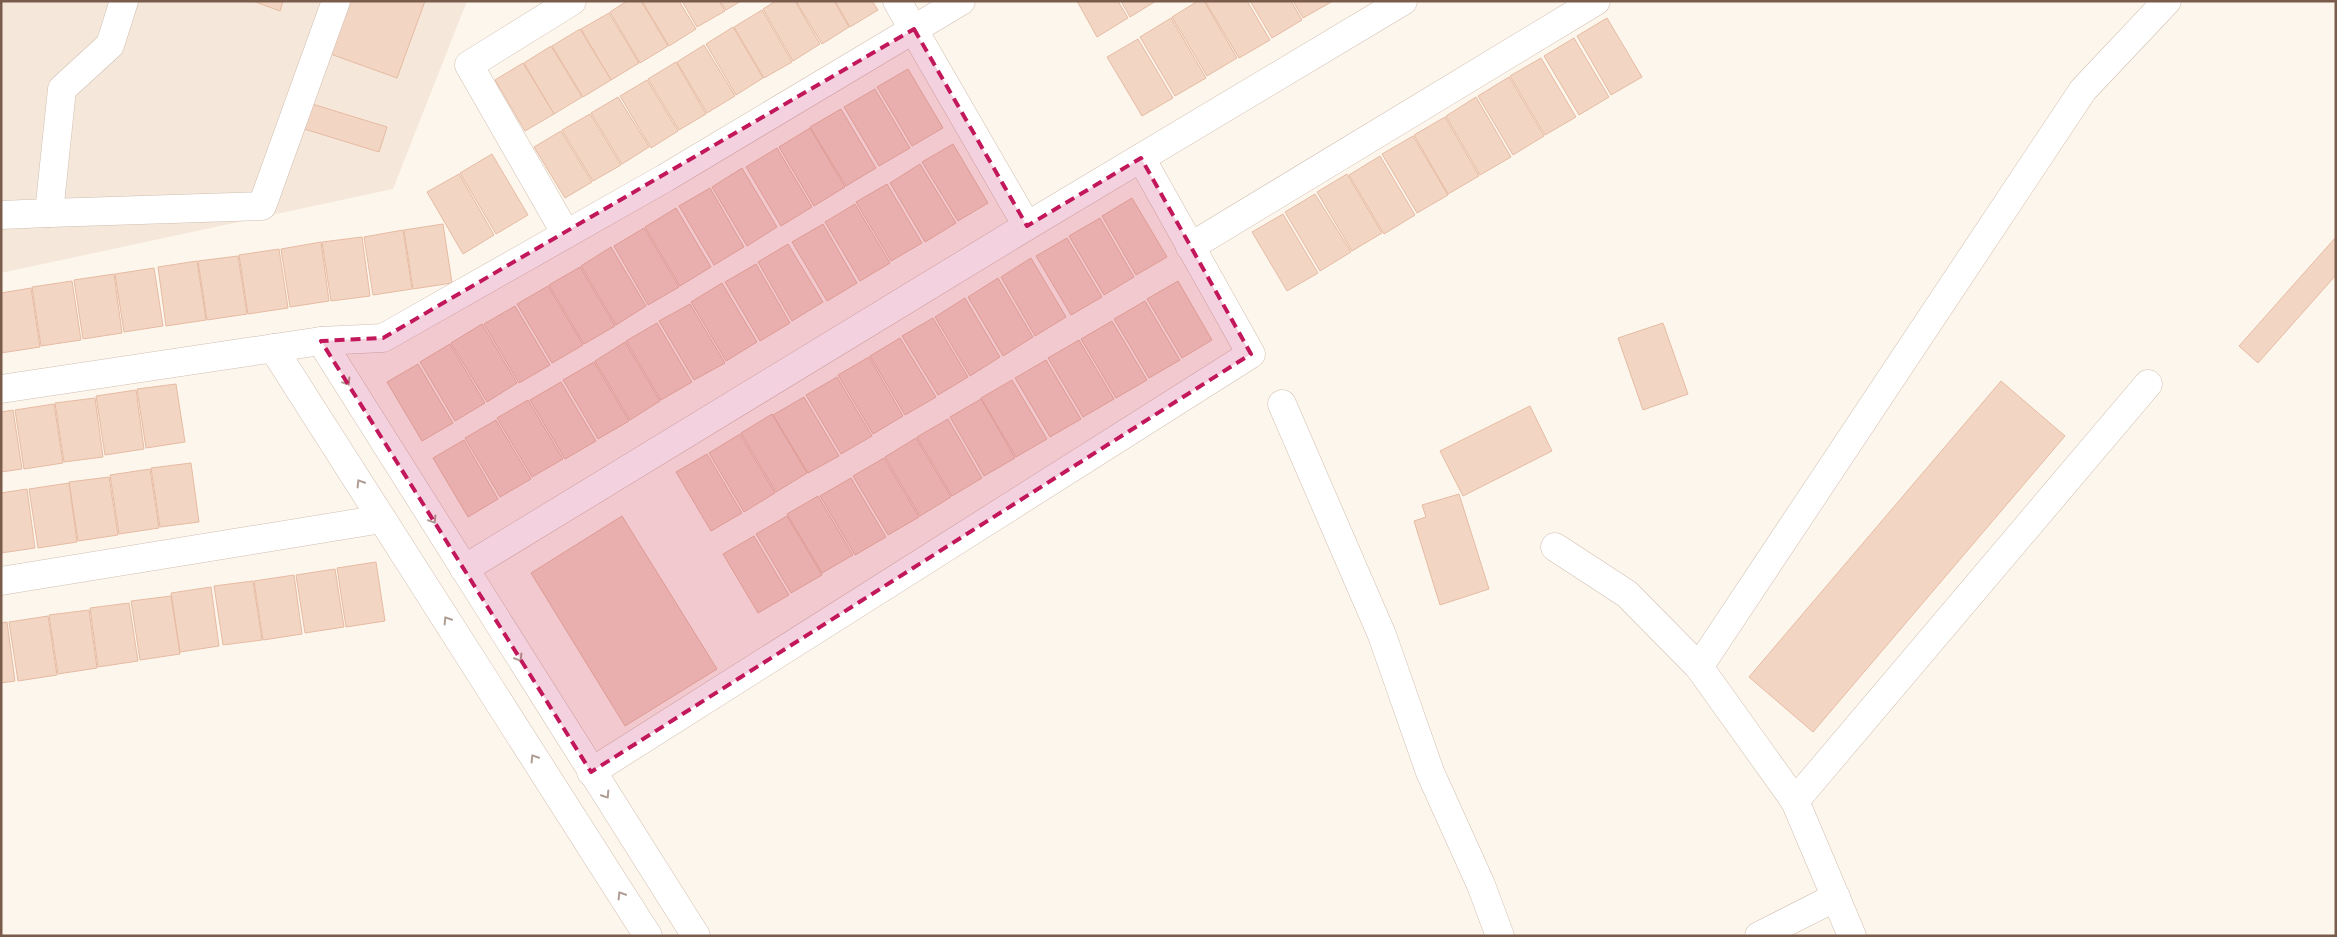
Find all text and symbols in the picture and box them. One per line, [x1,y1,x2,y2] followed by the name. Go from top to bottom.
[340,377,350,386] one-way arrow
[356,480,366,489] one-way arrow
[426,514,436,523] one-way arrow
[444,617,453,626] one-way arrow
[513,652,522,661] one-way arrow
[531,754,540,763] one-way arrow
[599,790,609,799] one-way arrow
[618,891,628,900] one-way arrow

